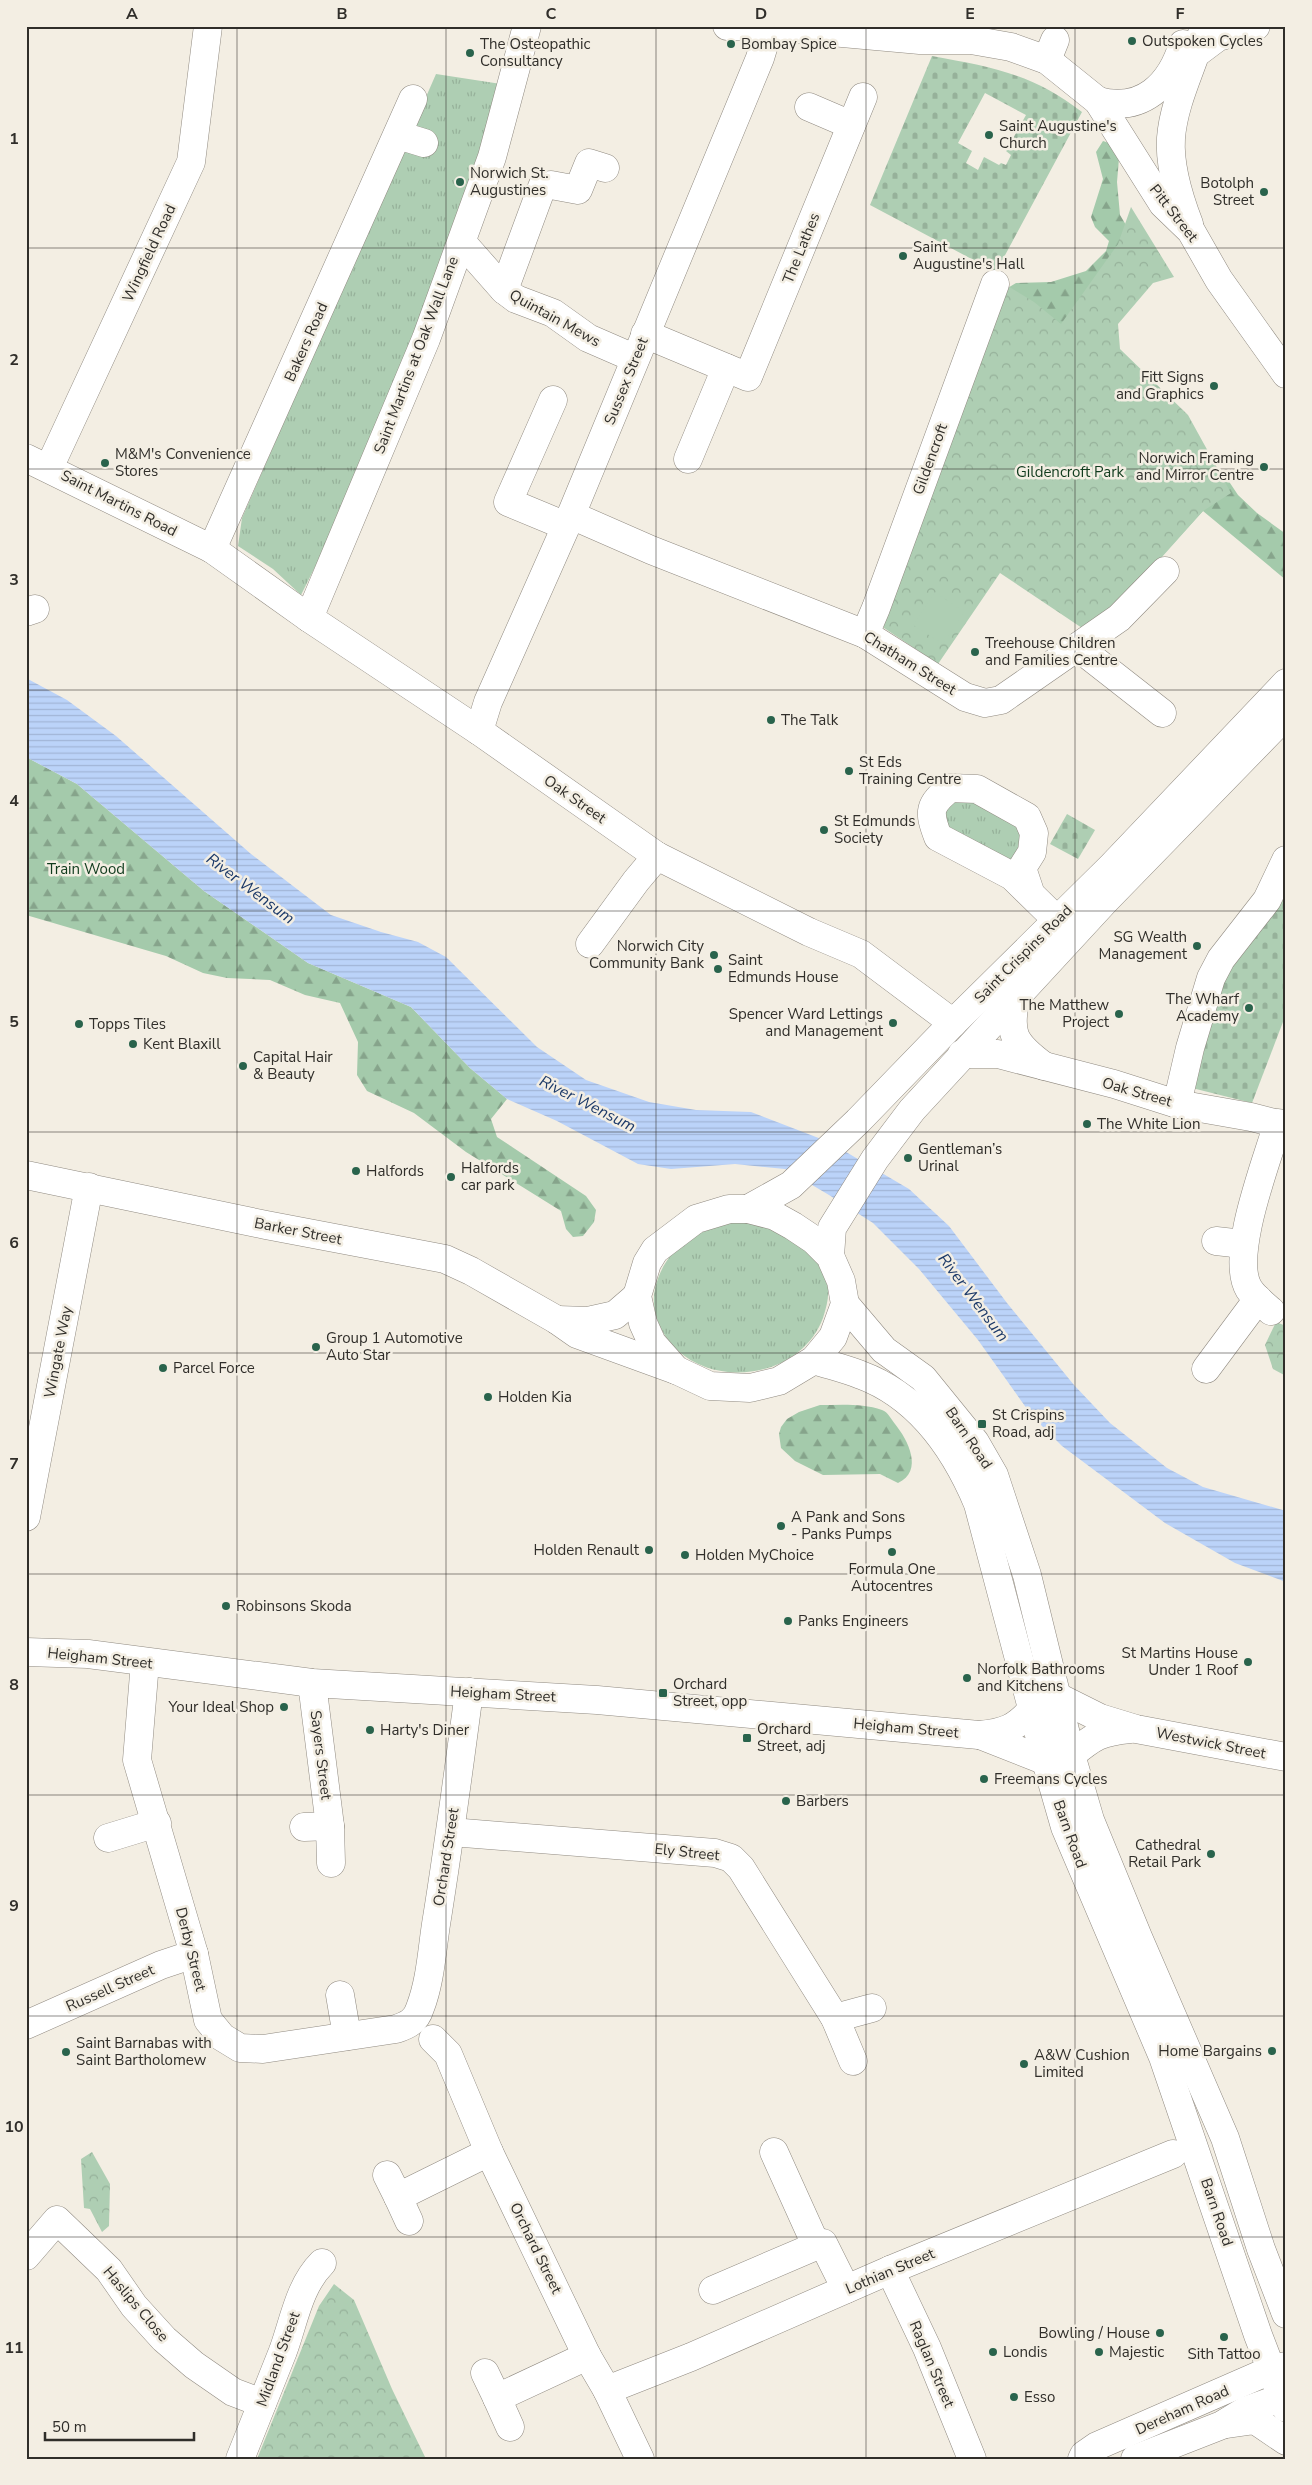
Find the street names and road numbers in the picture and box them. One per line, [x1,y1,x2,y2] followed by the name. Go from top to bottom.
[1145,180,1203,247] street label: Pitt Street
[118,201,180,305] street label: Wingfield Road
[778,210,824,286] street label: The Lathes
[369,253,463,457] street label: Saint Martins at Oak Wall Lane
[506,285,604,351] street label: Quintain Mews
[280,299,332,385] street label: Bakers Road
[599,334,653,428] street label: Sussex Street
[908,420,952,497] street label: Gildencroft
[57,465,181,541] street label: Saint Martins Road
[860,626,961,700] street label: Chatham Street
[540,770,611,828] street label: Oak Street
[970,901,1076,1007] street label: Saint Crispins Road
[1100,1072,1175,1112] street label: Oak Street
[252,1213,344,1249] street label: Barker Street
[39,1304,77,1400] street label: Wingate Way
[941,1403,997,1473] street label: Barn Road
[46,1643,154,1674] street label: Heigham Street
[450,1681,557,1707] street label: Heigham Street
[306,1709,336,1802] street label: Sayers Street
[852,1713,960,1743] street label: Heigham Street
[1154,1723,1268,1764] street label: Westwick Street
[1049,1797,1091,1871] street label: Barn Road
[428,1806,464,1907] street label: Orchard Street
[653,1839,721,1865] street label: Ely Street
[171,1905,211,1994] street label: Derby Street
[63,1959,158,2016] street label: Russell Street
[1196,2175,1238,2249] street label: Barn Road
[505,2199,567,2298] street label: Orchard Street
[842,2243,938,2299] street label: Lothian Street
[99,2262,173,2346] street label: Haslips Close
[252,2308,305,2409] street label: Midland Street
[905,2318,960,2411] street label: Raglan Street
[1132,2380,1232,2440] street label: Dereham Road

